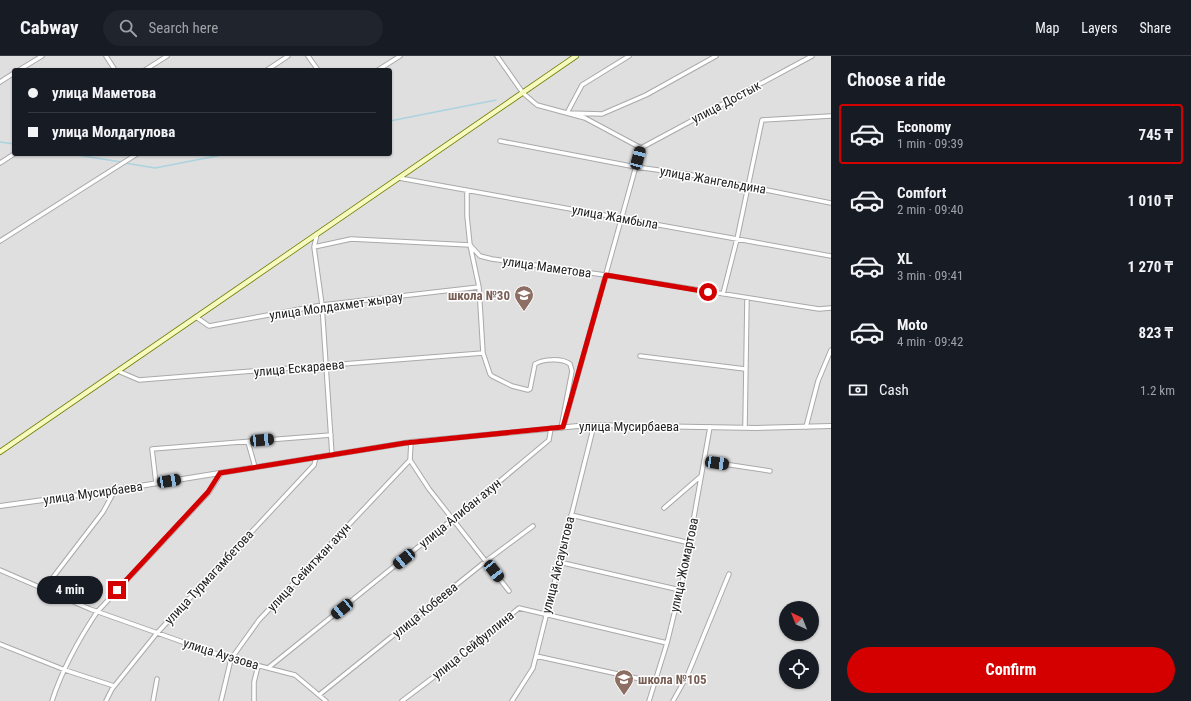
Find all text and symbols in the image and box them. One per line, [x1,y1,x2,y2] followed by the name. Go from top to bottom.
[103,10,383,46] search box
[20,16,79,39] text: Cabway
[117,17,139,39] icon: search
[149,19,218,37] text: Search here
[1035,20,1059,36] text: Map
[1081,20,1118,36] text: Layers
[1140,20,1171,36] text: Share
[847,69,946,90] text: Choose a ride
[689,77,764,127] street label: улица Достык
[52,84,156,102] text: улица Маметова
[849,116,885,152] icon: car
[897,118,951,136] text: Economy
[52,123,175,141] text: улица Молдагулова
[1139,126,1173,144] text: 745 ₸
[897,136,963,151] text: 1 min · 09:39
[629,145,647,171] car
[659,163,767,197] street label: улица Жангельдина
[849,182,885,218] icon: car
[897,184,946,202] text: Comfort
[1128,192,1173,210] text: 1 010 ₸
[571,202,659,232] street label: улица Жамбыла
[897,202,963,217] text: 2 min · 09:40
[849,248,885,284] icon: car
[897,250,913,268] text: XL
[502,253,592,281] street label: улица Маметова
[1128,258,1173,276] text: 1 270 ₸
[897,268,963,283] text: 3 min · 09:41
[699,283,717,301] route start
[513,284,535,312] school or university icon: школа №30
[448,288,510,303] place label: школа №30
[268,289,404,323] street label: улица Молдахмет жырау
[849,314,885,350] icon: car
[897,316,928,334] text: Moto
[1139,324,1173,342] text: 823 ₸
[897,334,963,349] text: 4 min · 09:42
[253,357,345,379] street label: улица Ескараева
[847,379,869,401] icon: cash
[879,381,909,399] text: Cash
[1140,383,1175,398] text: 1.2 km
[579,419,679,434] street label: улица Мусирбаева
[250,433,274,447] car
[704,455,730,471] car
[156,473,182,489] car
[416,475,504,551] street label: улица Алибан ахун
[42,479,144,507] street label: улица Мусирбаева
[539,515,577,615] street label: улица Айсауытова
[667,516,701,614] street label: улица Жомартова
[264,520,354,614] street label: улица Сейитжан ахун
[161,527,257,627] street label: улица Турмагамбетова
[391,547,417,571] car
[482,558,506,584] car
[37,576,103,604] callout: 4 min
[389,579,461,641] street label: улица Кобеева
[108,581,126,599] route end
[56,582,84,597] text: 4 min
[329,597,355,621] car
[779,601,819,641] north arrow
[779,601,819,689] map controls
[429,608,517,682] street label: улица Сейфуллина
[181,635,261,673] street label: улица Ауэзова
[847,647,1175,693] button: Confirm
[779,649,819,689] button: locate
[613,668,635,696] school or university icon: школа №105
[638,672,707,687] place label: школа №105

